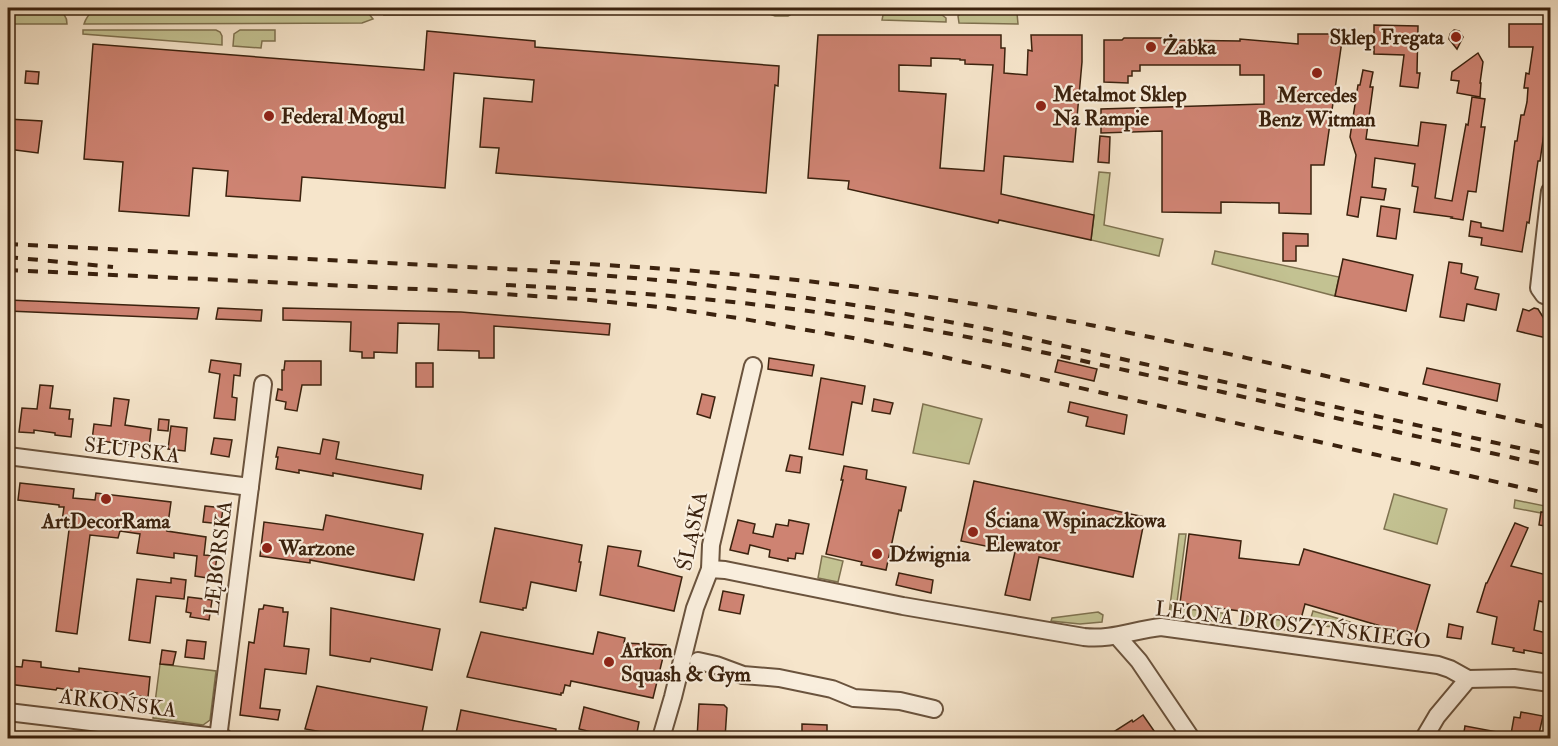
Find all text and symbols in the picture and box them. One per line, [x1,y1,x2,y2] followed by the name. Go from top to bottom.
[1330,24,1445,51] place label: Sklep Fregata
[1449,30,1463,44] marker: Sklep Fregata
[1163,34,1217,61] place label: Żabka
[1144,40,1158,54] marker: Żabka
[1310,66,1324,80] marker: Mercedes Benz Witman
[1052,81,1187,132] place label: Metalmot Sklep Na Rampie
[1258,82,1376,133] place label: Mercedes Benz Witman
[1034,99,1048,113] marker: Metalmot Sklep Na Rampie
[281,103,405,130] place label: Federal Mogul
[262,109,276,123] marker: Federal Mogul
[83,431,181,470] street label: SŁUPSKA
[671,489,714,573] street label: ŚLĄSKA
[99,492,113,506] marker: ArtDecorRama
[198,499,239,617] street label: LĘBORSKA
[985,507,1167,558] place label: Ściana Wspinaczkowa Elewator
[41,508,172,535] place label: ArtDecorRama
[966,525,980,539] marker: Ściana Wspinaczkowa Elewator
[278,535,355,562] place label: Warzone
[260,541,274,555] marker: Warzone
[889,541,971,568] place label: Dźwignia
[870,547,884,561] marker: Dźwignia
[1154,595,1432,656] street label: LEONA DROSZYŃSKIEGO
[620,637,752,688] place label: Arkon Squash & Gym
[602,655,616,669] marker: Arkon Squash & Gym
[57,683,178,724] street label: ARKOŃSKA

